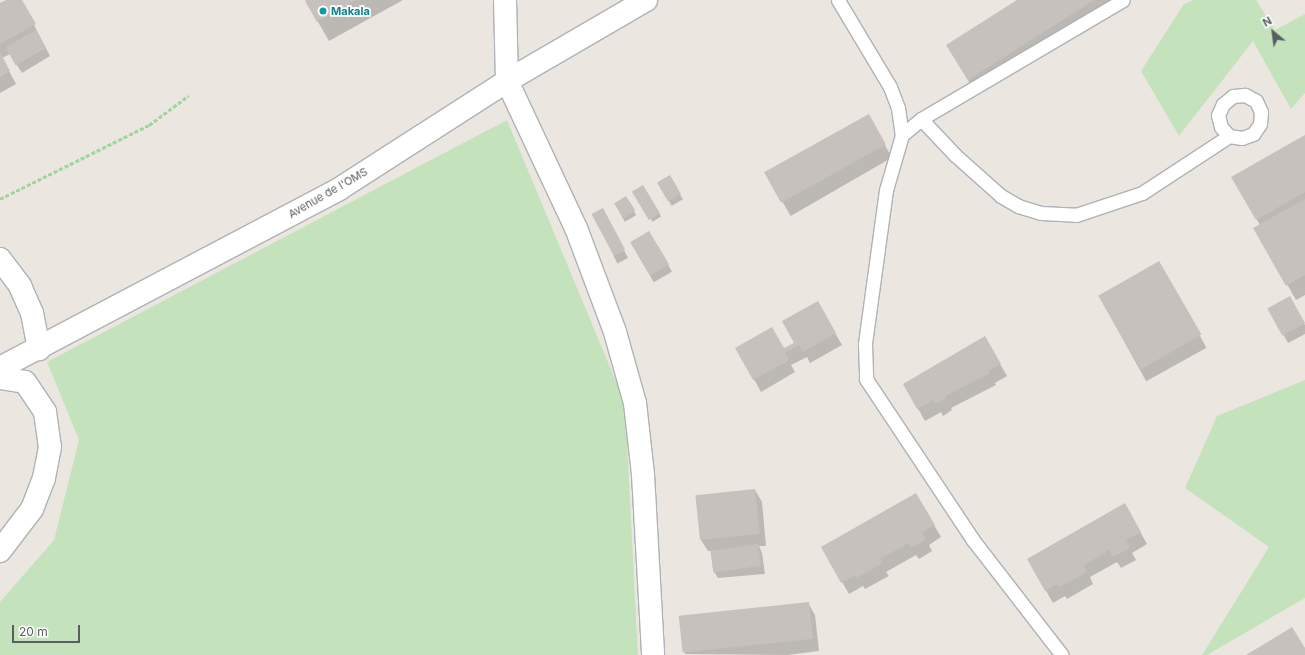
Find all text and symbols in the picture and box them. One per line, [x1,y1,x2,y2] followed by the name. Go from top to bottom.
[331,4,370,18] place label: Makala
[318,6,328,16] marker: Makala
[1253,12,1293,52] north arrow
[1260,13,1274,30] text: N
[286,165,370,221] street label: Avenue de l'OMS
[14,617,82,643] scale bar
[19,624,48,639] text: 20 m

